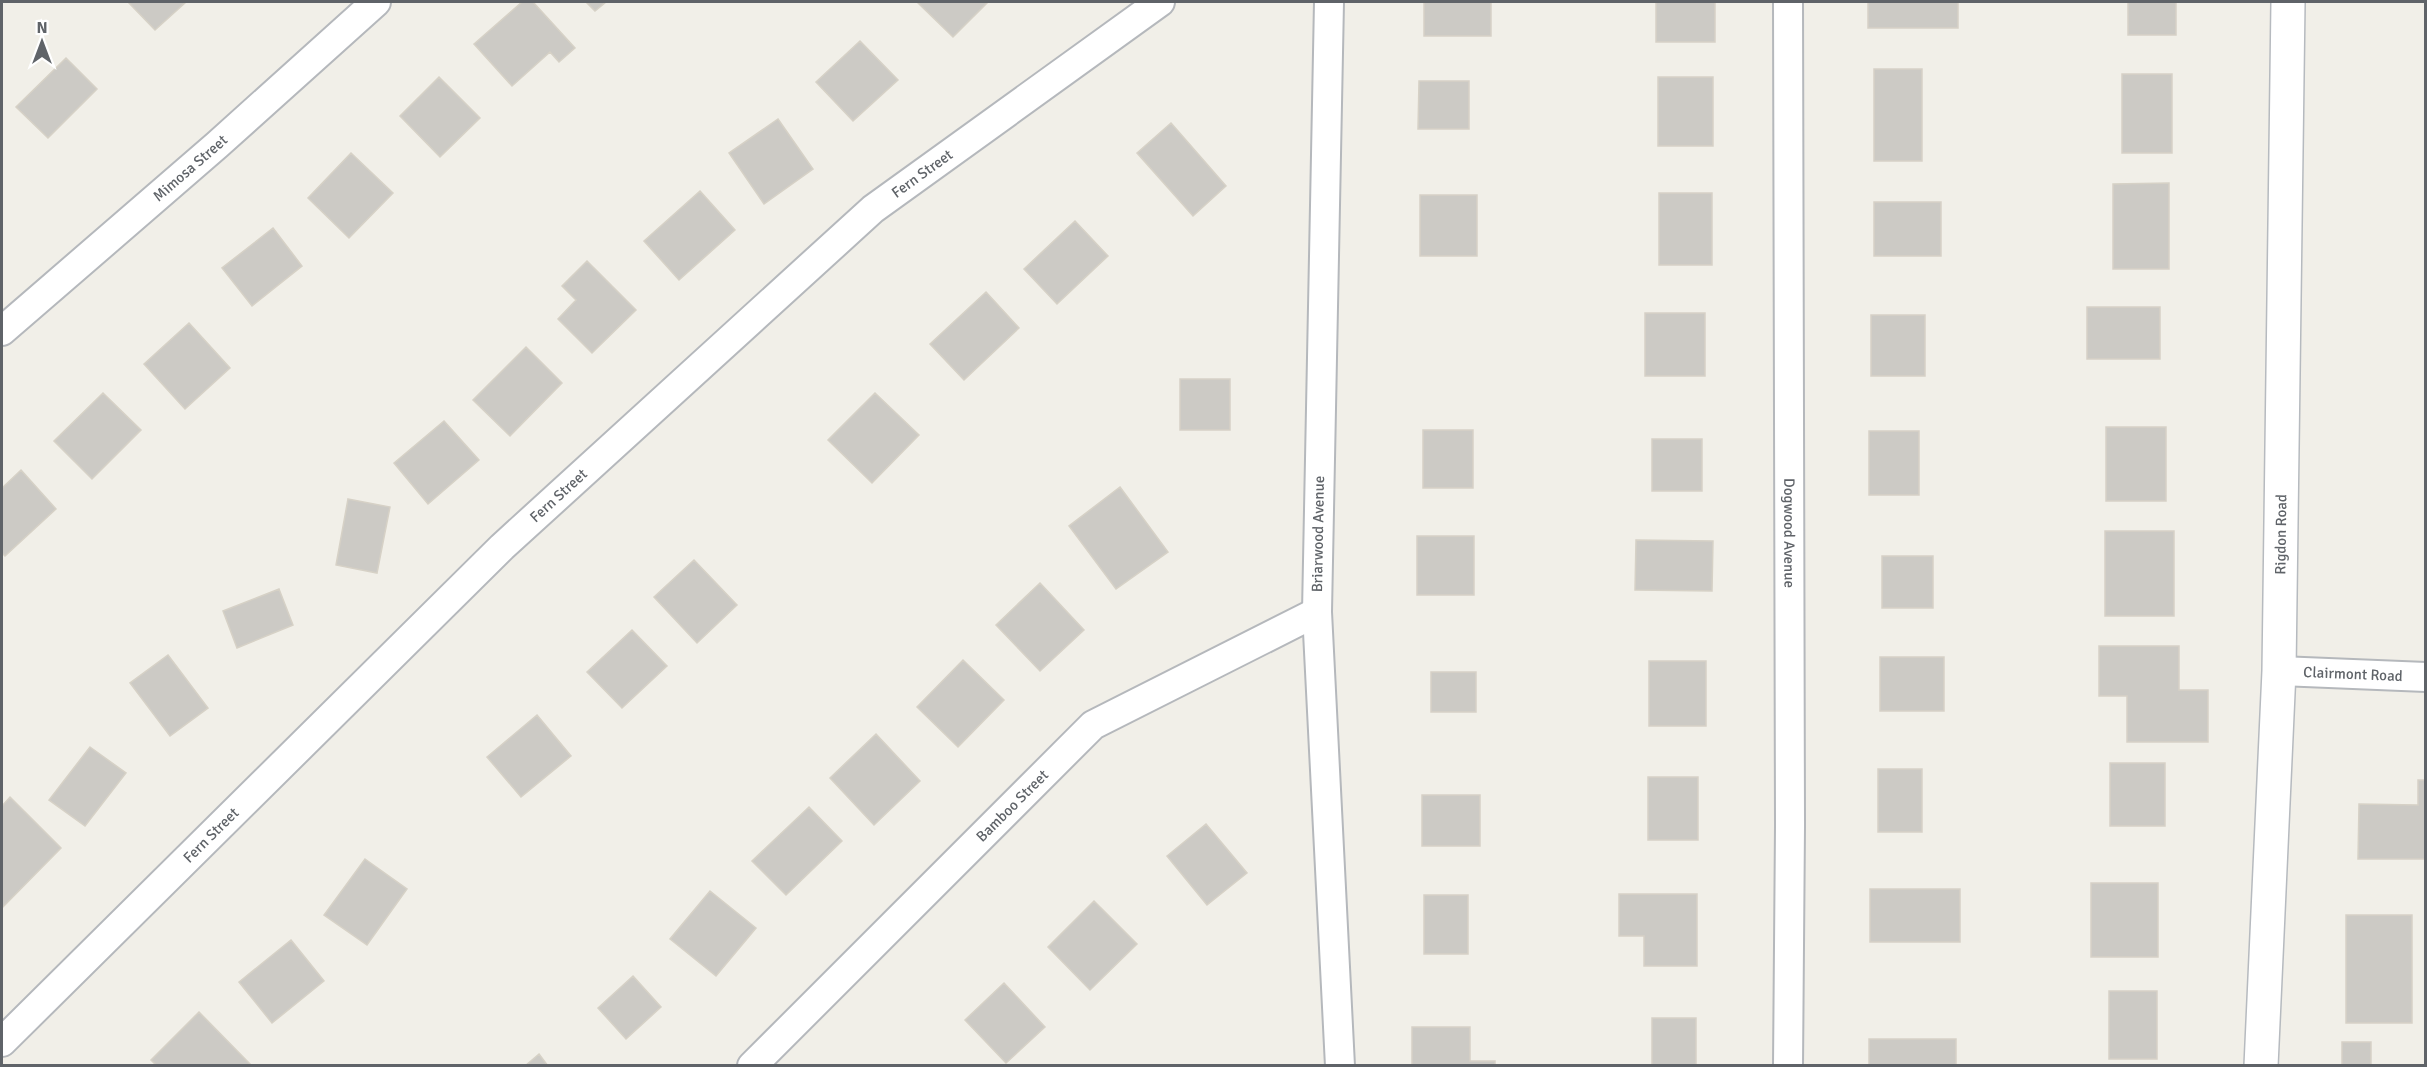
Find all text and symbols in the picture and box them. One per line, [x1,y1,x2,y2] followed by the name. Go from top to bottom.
[12,12,72,72] north arrow
[36,18,48,38] text: N
[149,131,231,205] street label: Mimosa Street
[888,145,956,202] street label: Fern Street
[526,465,591,526] street label: Fern Street
[1308,476,1328,592] street label: Briarwood Avenue
[1780,478,1798,588] street label: Dogwood Avenue
[2271,494,2290,575] street label: Rigdon Road
[2303,663,2403,685] street label: Clairmont Road
[972,766,1052,846] street label: Bamboo Street
[179,804,243,867] street label: Fern Street

